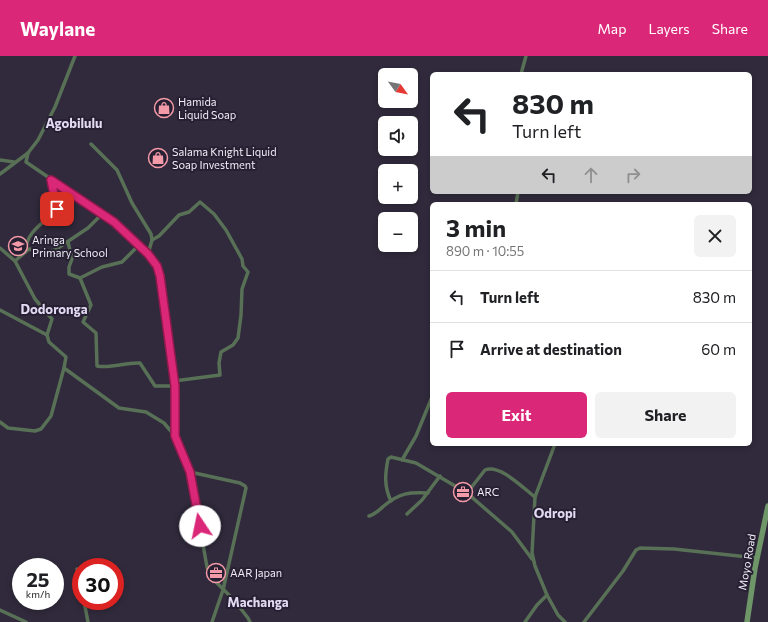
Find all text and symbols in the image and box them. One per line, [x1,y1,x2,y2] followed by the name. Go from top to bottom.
[20,17,95,40] text: Waylane
[598,20,626,37] text: Map
[648,20,690,37] text: Layers
[712,20,748,37] text: Share
[378,68,418,108] north arrow
[378,68,418,252] map controls
[512,86,594,120] text: 830 m
[446,88,498,140] icon: left
[178,95,236,121] place label: Hamida Liquid Soap
[153,97,175,119] shop icon: Hamida Liquid Soap
[45,115,103,131] district label: Agobilulu
[378,116,418,156] button: sound
[512,120,581,142] text: Turn left
[172,145,276,171] place label: Salama Knight Liquid Soap Investment
[147,147,169,169] shop icon: Salama Knight Liquid Soap Investment
[378,164,418,204] button: +
[538,164,560,186] icon: left
[580,164,602,186] icon: ahead
[622,164,644,186] icon: right
[40,192,74,226] pin
[46,198,68,220] icon: arrive
[378,212,418,252] button: −
[446,213,506,242] text: 3 min
[694,215,736,257] button: close
[32,233,108,259] place label: Aringa Primary School
[7,235,29,257] school or university icon: Aringa Primary School
[446,243,524,259] text: 890 m · 10:55
[446,286,468,308] icon: left
[480,288,539,306] text: Turn left
[693,288,736,306] text: 830 m
[20,301,88,317] district label: Dodoronga
[446,338,468,360] icon: arrive
[480,340,622,358] text: Arrive at destination
[701,340,736,358] text: 60 m
[446,392,587,438] button: Exit
[595,392,736,438] button: Share
[452,481,474,503] office icon: ARC
[477,485,499,498] place label: ARC
[179,505,221,547] position arrow
[534,505,576,521] district label: Odropi
[735,533,758,591] street label: Moyo Road
[72,558,124,610] speed limit sign: 30
[205,562,227,584] office icon: AAR Japan
[230,566,282,580] place label: AAR Japan
[26,567,50,591] text: 25
[26,588,50,600] text: km/h
[227,594,289,610] district label: Machanga

